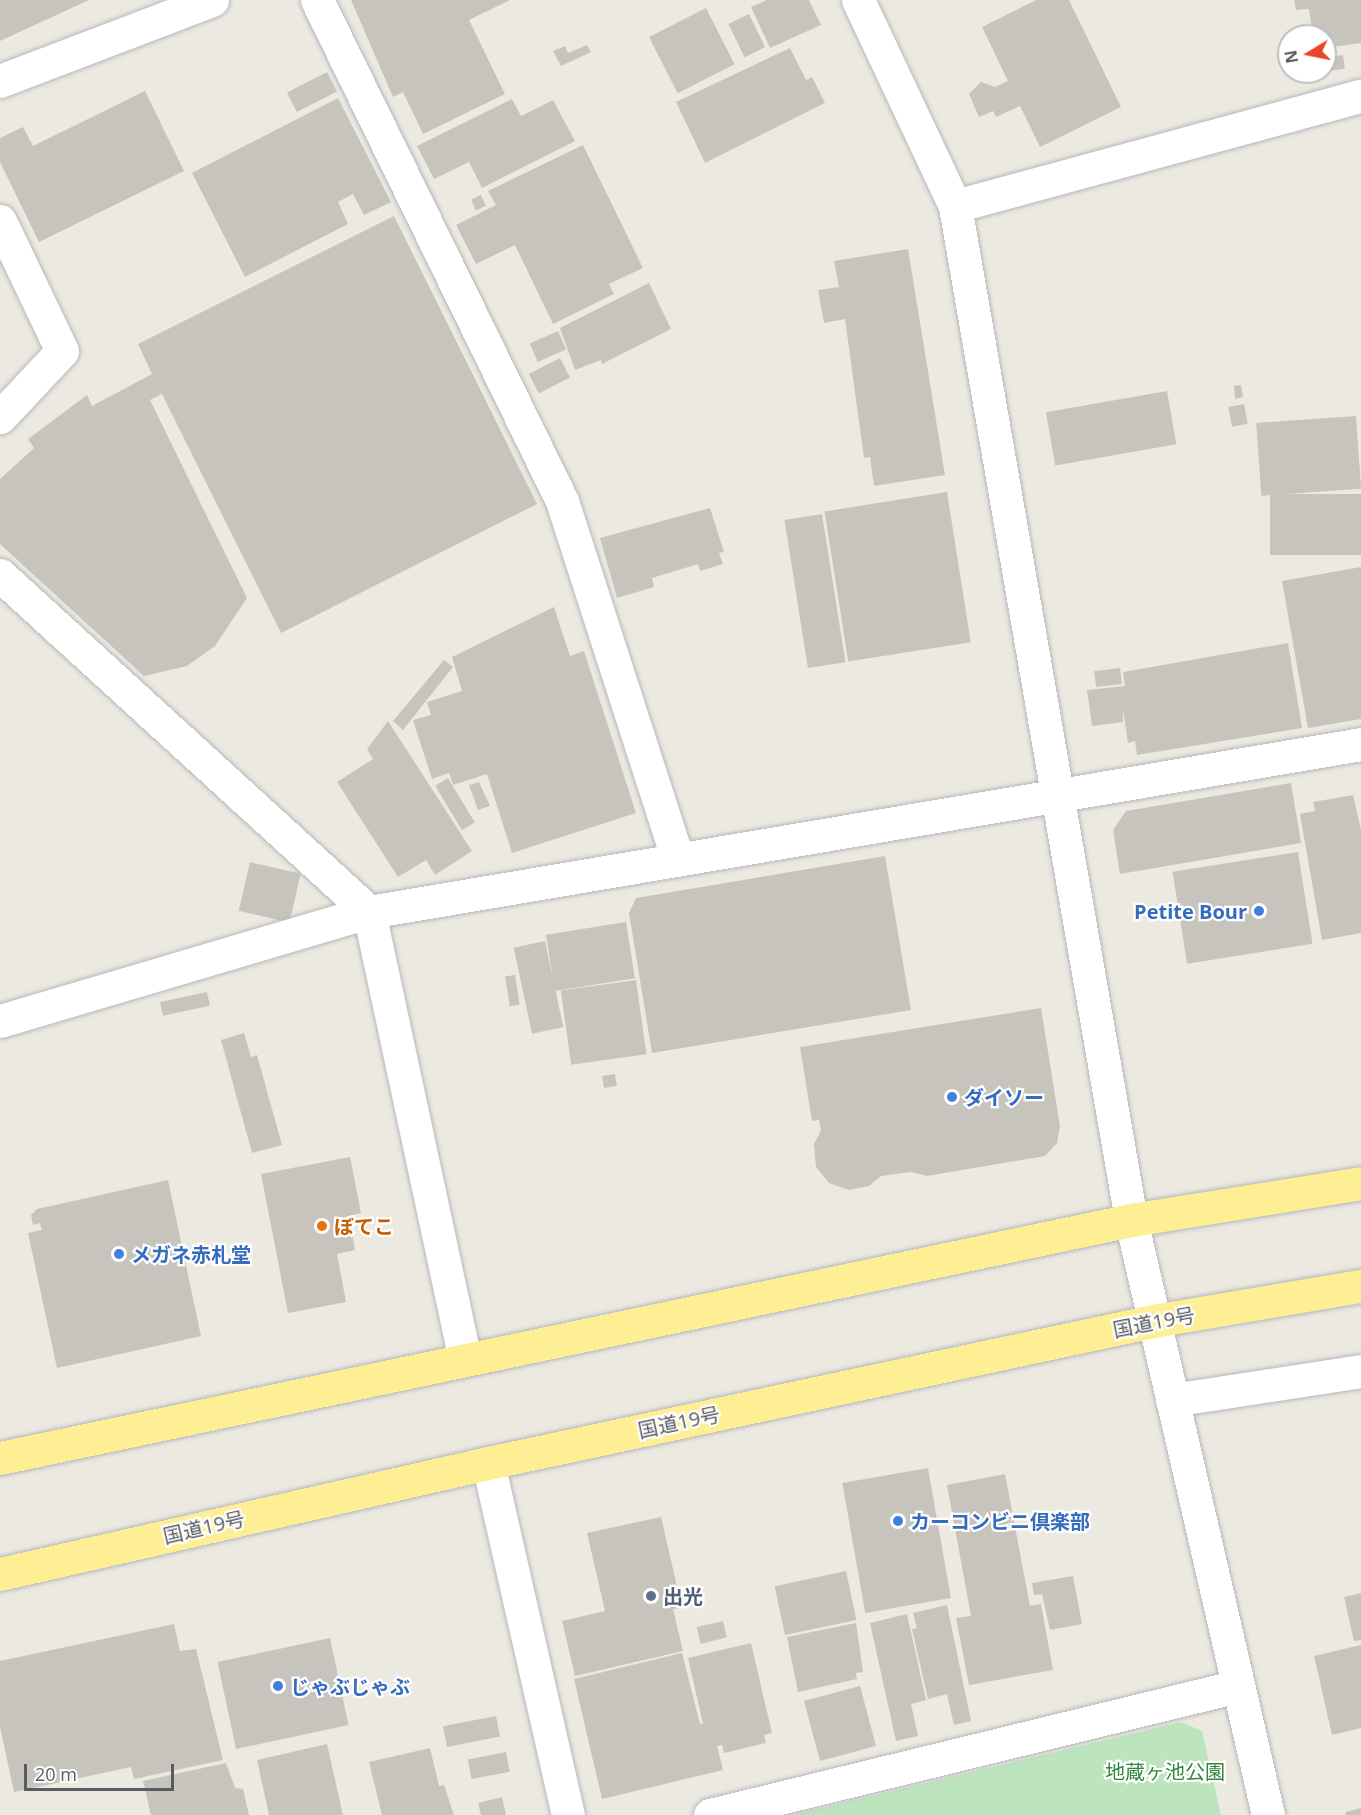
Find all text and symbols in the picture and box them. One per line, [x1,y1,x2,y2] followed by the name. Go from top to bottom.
[1277,24,1337,84] north arrow
[1279,48,1303,65] text: N
[1134,899,1247,923] place label: Petite Bour
[1252,904,1266,918] marker: Petite Bour
[964,1085,1044,1109] place label: ダイソー
[945,1090,959,1104] marker: ダイソー
[334,1214,394,1238] place label: ぼてこ
[315,1219,329,1233] marker: ぼてこ
[131,1242,251,1266] place label: メガネ赤札堂
[112,1247,126,1261] marker: メガネ赤札堂
[1111,1302,1197,1342] street label: 国道19号
[636,1402,722,1442] street label: 国道19号
[161,1506,247,1548] street label: 国道19号
[910,1509,1090,1533] place label: カーコンビニ倶楽部
[891,1514,905,1528] marker: カーコンビニ倶楽部
[663,1584,703,1608] place label: 出光
[644,1589,658,1603] marker: 出光
[290,1674,410,1698] place label: じゃぶじゃぶ
[271,1679,285,1693] marker: じゃぶじゃぶ
[27,1752,177,1790] scale bar
[1105,1759,1225,1783] park label: 地蔵ヶ池公園
[35,1762,77,1786] text: 20 m

